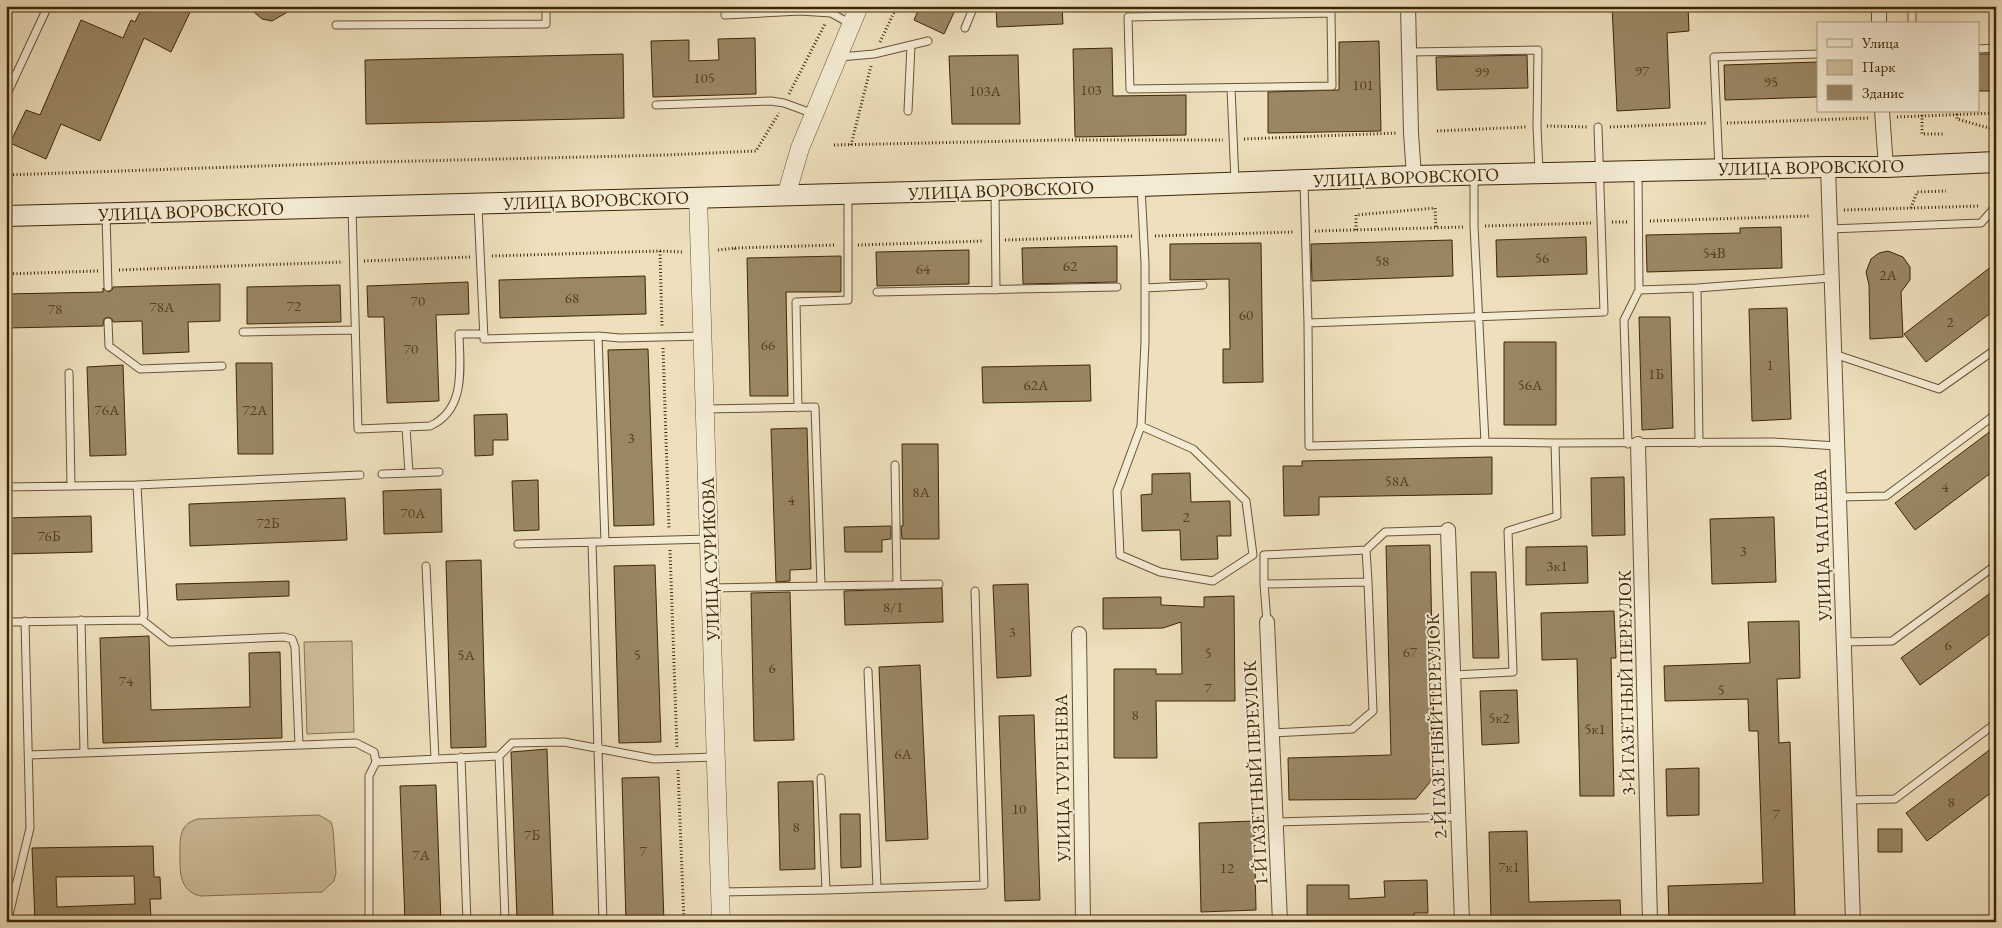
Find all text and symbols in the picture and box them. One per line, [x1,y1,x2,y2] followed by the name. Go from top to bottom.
[1817,22,1980,112] legend
[1861,33,1899,52] text: Улица
[1862,57,1895,76] text: Парк
[1635,61,1650,80] house number: 97
[1475,62,1489,81] house number: 99
[693,68,715,87] house number: 105
[1764,72,1778,91] house number: 95
[1352,75,1374,94] house number: 101
[1080,80,1102,99] house number: 103
[969,81,1002,100] house number: 103А
[1862,83,1904,102] text: Здание
[1717,154,1904,180] street label: УЛИЦА ВОРОВСКОГО
[1311,162,1500,192] street label: УЛИЦА ВОРОВСКОГО
[906,175,1095,205] street label: УЛИЦА ВОРОВСКОГО
[501,185,690,215] street label: УЛИЦА ВОРОВСКОГО
[96,196,285,226] street label: УЛИЦА ВОРОВСКОГО
[1702,243,1726,262] house number: 54В
[1535,248,1549,267] house number: 56
[1375,251,1389,270] house number: 58
[1063,256,1078,275] house number: 62
[916,259,931,278] house number: 64
[1879,265,1897,284] house number: 2А
[565,288,579,307] house number: 68
[411,291,425,310] house number: 70
[287,296,302,315] house number: 72
[150,297,175,316] house number: 78А
[48,299,62,318] house number: 78
[1239,305,1253,324] house number: 60
[1946,312,1954,331] house number: 2
[761,335,775,354] house number: 66
[404,339,418,358] house number: 70
[1766,355,1774,374] house number: 1
[1648,364,1664,383] house number: 1Б
[1024,375,1049,394] house number: 62А
[1518,375,1543,394] house number: 56А
[95,400,120,419] house number: 76А
[243,400,268,419] house number: 72А
[627,428,635,447] house number: 3
[1808,468,1836,623] street label: УЛИЦА ЧАПАЕВА
[1385,471,1410,490] house number: 58А
[696,476,724,642] street label: УЛИЦА СУРИКОВА
[1941,477,1949,496] house number: 4
[912,482,930,501] house number: 8А
[787,490,795,509] house number: 4
[401,503,426,522] house number: 70А
[1182,507,1190,526] house number: 2
[256,513,280,532] house number: 72Б
[37,526,61,545] house number: 76Б
[1739,541,1747,560] house number: 3
[1546,556,1568,575] house number: 3к1
[1613,570,1639,796] street label: 3-Й ГАЗЕТНЫЙ ПЕРЕУЛОК
[883,597,903,616] house number: 8/1
[1421,613,1451,839] street label: 2-Й ГАЗЕТНЫЙ ПЕРЕУЛОК
[1008,622,1016,641] house number: 3
[1944,635,1952,654] house number: 6
[1403,642,1418,661] house number: 67
[1204,643,1212,662] house number: 5
[457,645,475,664] house number: 5А
[633,645,641,664] house number: 5
[768,658,776,677] house number: 6
[1238,660,1272,886] street label: 1-Й ГАЗЕТНЫЙ ПЕРЕУЛОК
[119,671,134,690] house number: 74
[1204,678,1212,697] house number: 7
[1717,680,1725,699] house number: 5
[1049,693,1075,863] street label: УЛИЦА ТУРГЕНЕВА
[1131,705,1139,724] house number: 8
[1488,708,1511,727] house number: 5к2
[1584,719,1606,738] house number: 5к1
[894,744,912,763] house number: 6А
[1947,792,1955,811] house number: 8
[1012,799,1026,818] house number: 10
[1772,804,1780,823] house number: 7
[792,817,800,836] house number: 8
[524,825,540,844] house number: 7Б
[639,841,647,860] house number: 7
[412,845,430,864] house number: 7А
[1498,857,1520,876] house number: 7к1
[1220,858,1235,877] house number: 12

